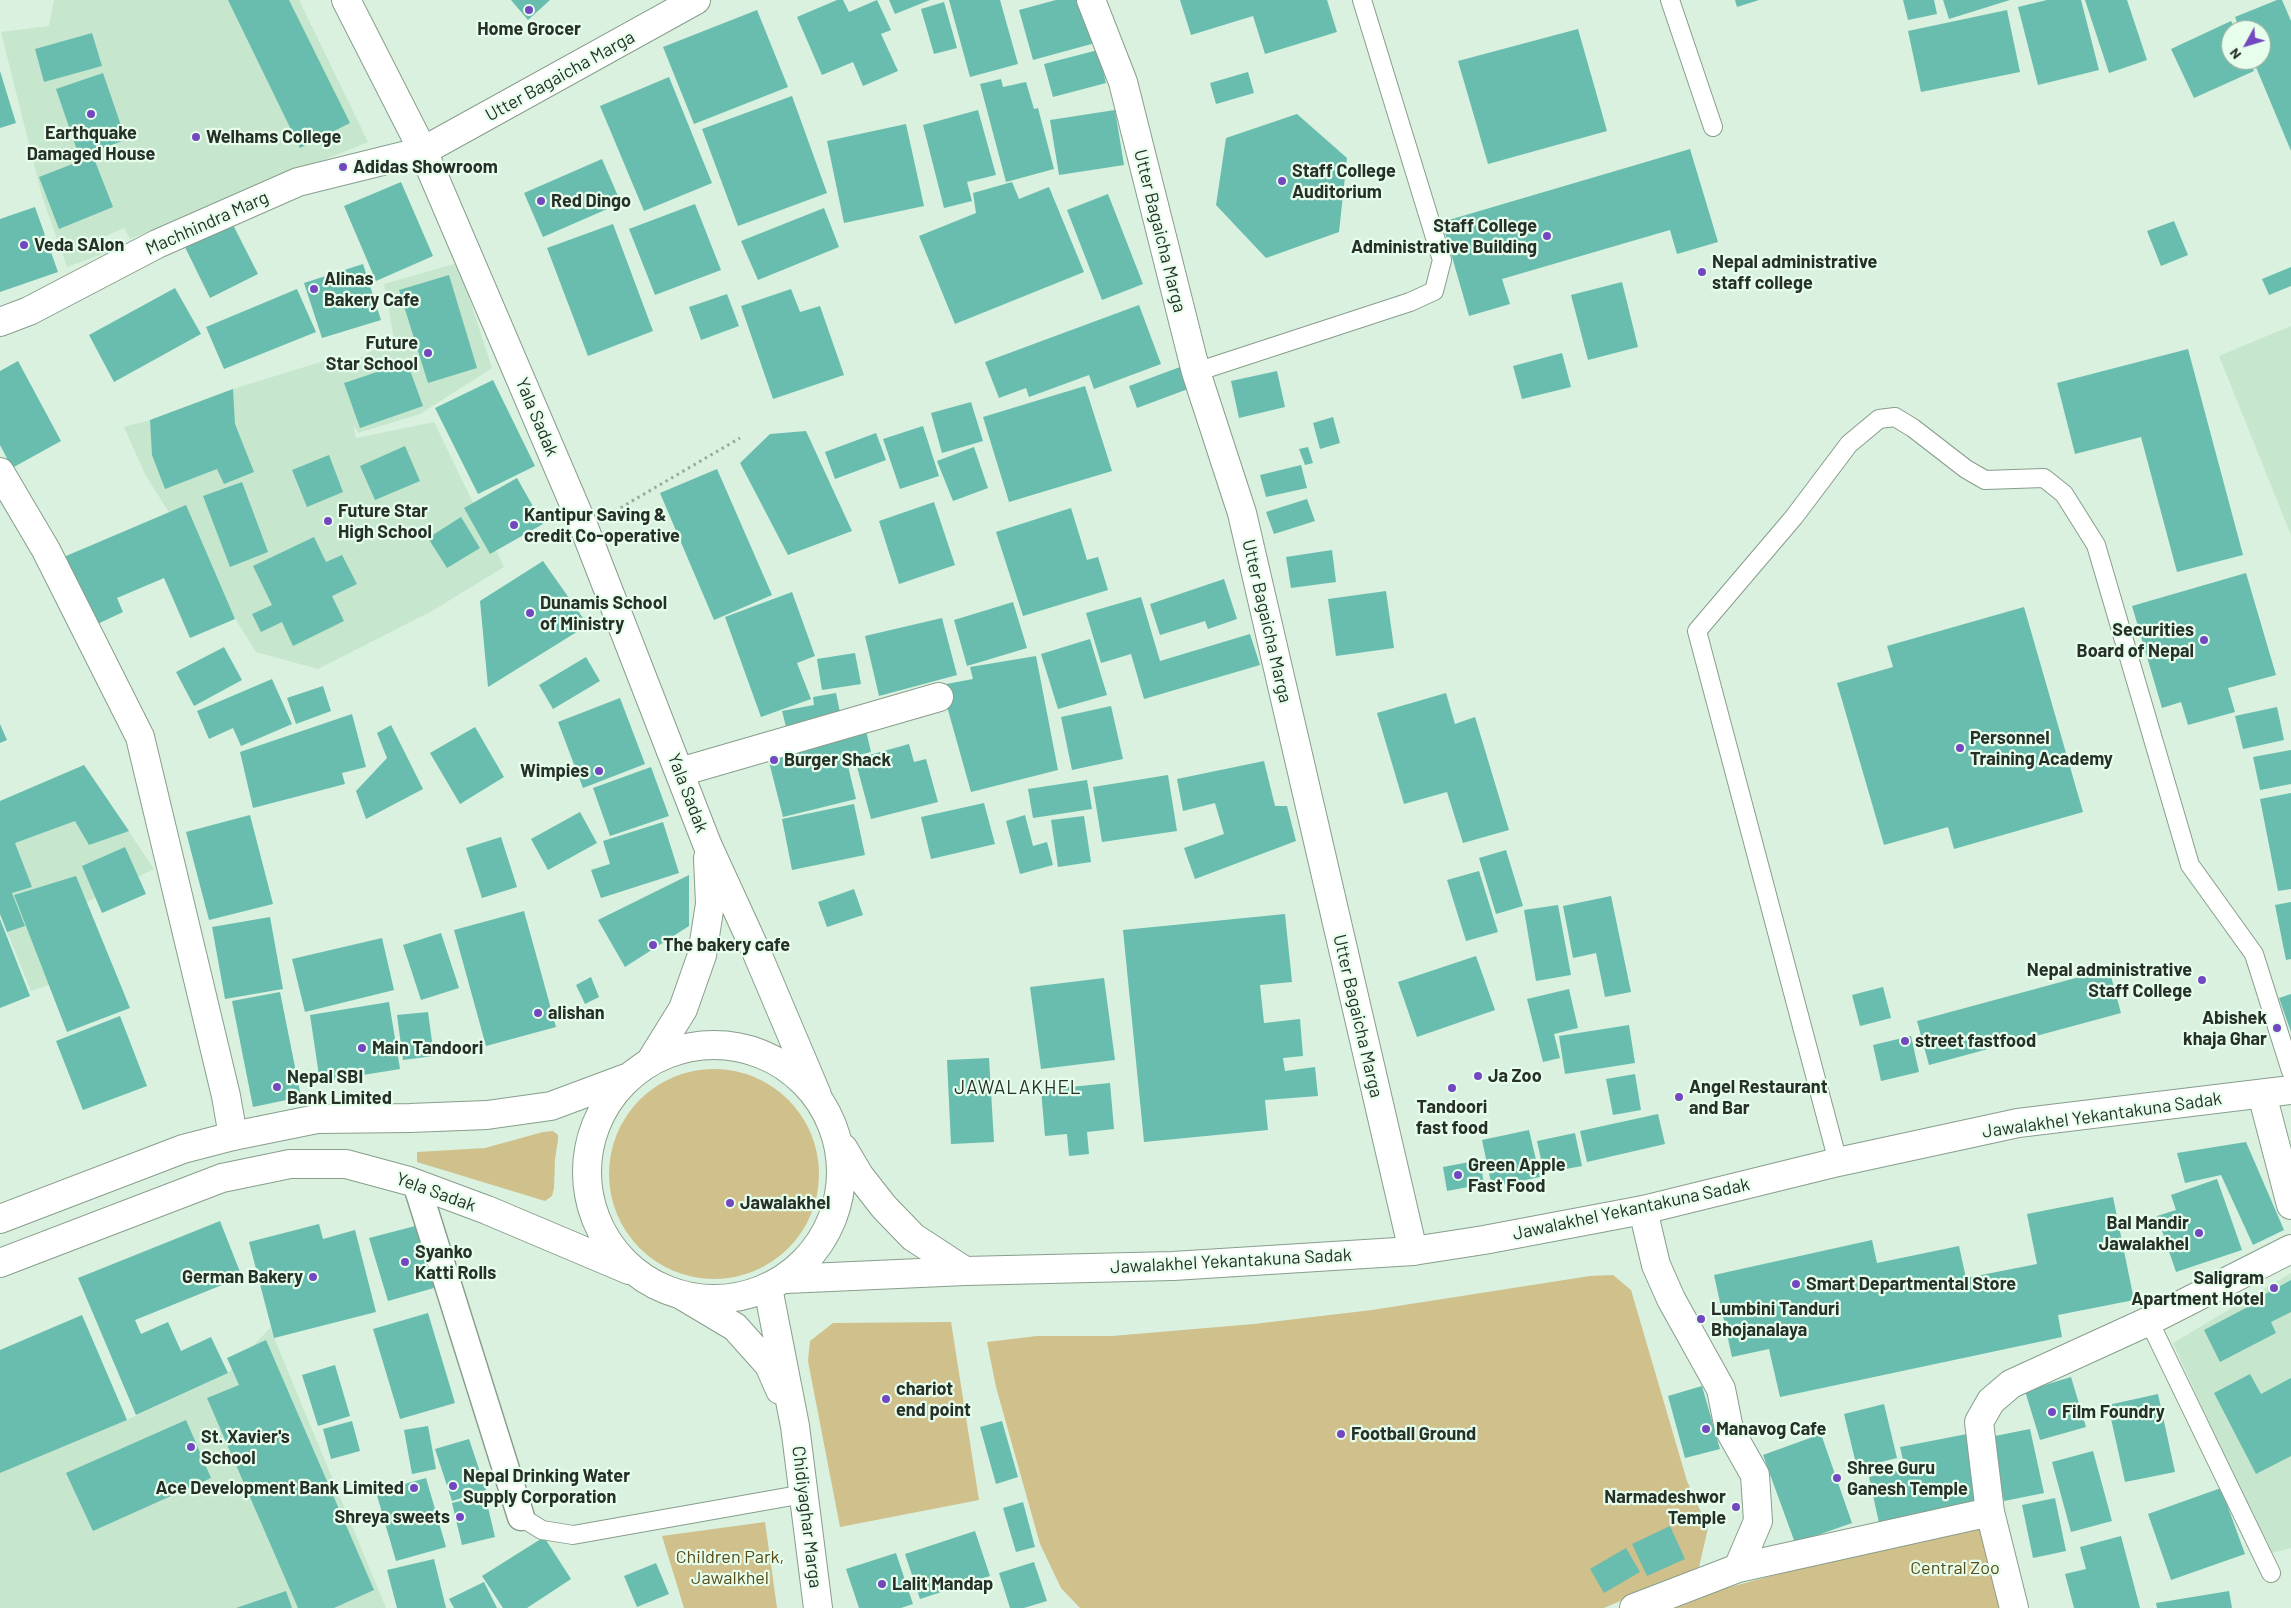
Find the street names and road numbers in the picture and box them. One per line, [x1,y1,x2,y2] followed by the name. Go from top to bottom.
[482,26,638,126] street label: Utter Bagaicha Marga
[1129,147,1191,315] street label: Utter Bagaicha Marga
[142,186,272,260] street label: Machhindra Marg
[511,374,563,460] street label: Yala Sadak
[1238,537,1296,705] street label: Utter Bagaicha Marga
[663,750,713,836] street label: Yala Sadak
[1329,932,1387,1100] street label: Utter Bagaicha Marga
[1981,1087,2223,1143] street label: Jawalakhel Yekantakuna Sadak
[393,1168,479,1216] street label: Yela Sadak
[1510,1173,1752,1245] street label: Jawalakhel Yekantakuna Sadak
[1110,1244,1352,1278] street label: Jawalakhel Yekantakuna Sadak
[788,1445,826,1589] street label: Chidiyaghar Marga

